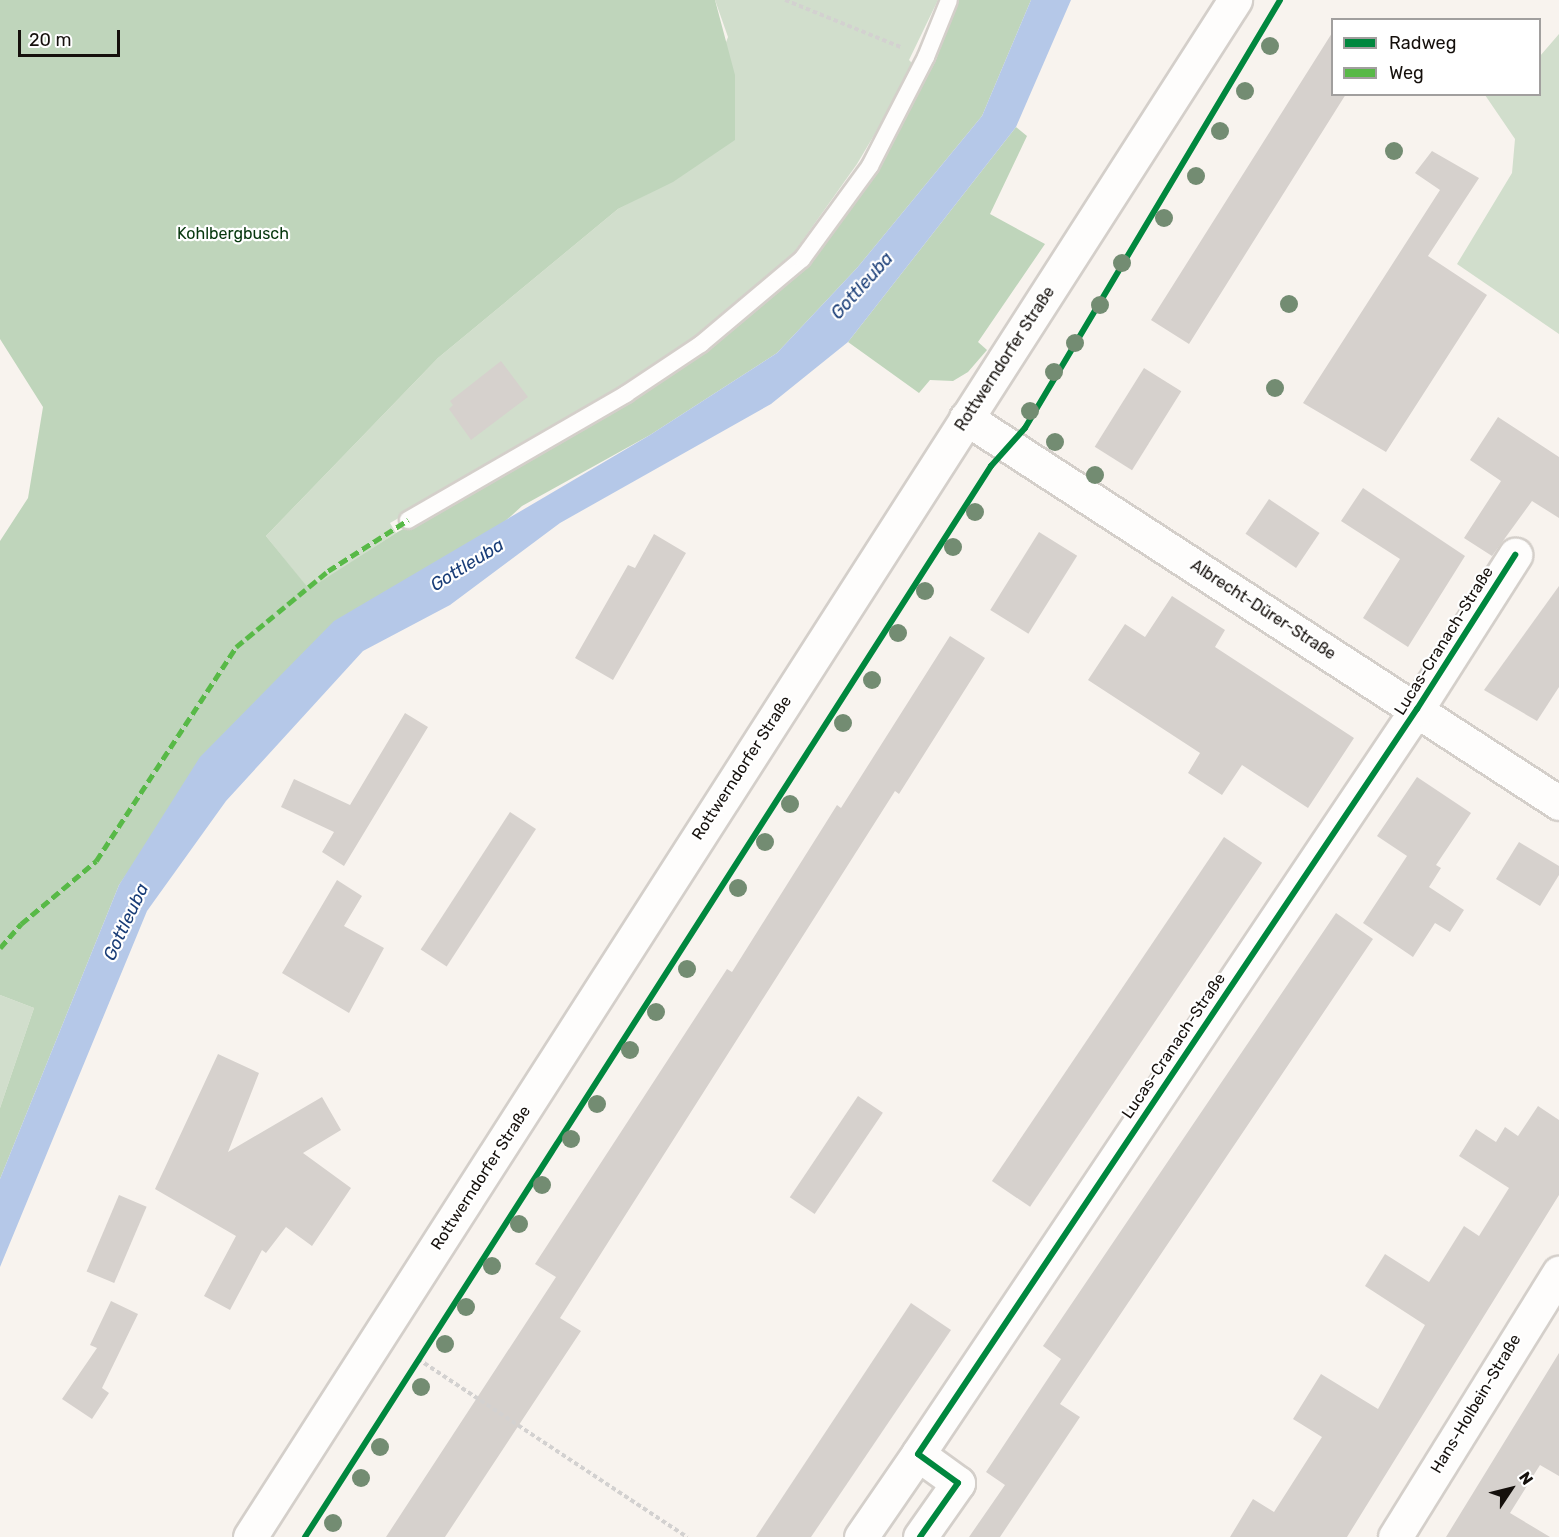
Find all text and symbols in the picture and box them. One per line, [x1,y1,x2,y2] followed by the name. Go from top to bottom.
[21,18,123,56] scale bar
[1331,18,1541,96] legend
[29,29,71,51] text: 20 m
[1389,32,1456,54] text: Radweg
[1389,62,1424,84] text: Weg
[177,224,289,244] park label: Kohlbergbusch
[826,248,898,324] water label: Gottleuba
[951,283,1059,435] street label: Rottwerndorfer Straße
[426,534,508,596] water label: Gottleuba
[1187,556,1339,664] street label: Albrecht-Dürer-Straße
[1391,563,1497,719] street label: Lucas-Cranach-Straße
[688,692,796,844] street label: Rottwerndorfer Straße
[99,880,153,964] water label: Gottleuba
[1118,970,1230,1122] street label: Lucas-Cranach-Straße
[427,1102,535,1254] street label: Rottwerndorfer Straße
[1427,1331,1525,1477] street label: Hans-Holbein-Straße
[1481,1459,1541,1519] north arrow
[1515,1468,1537,1489] text: N

